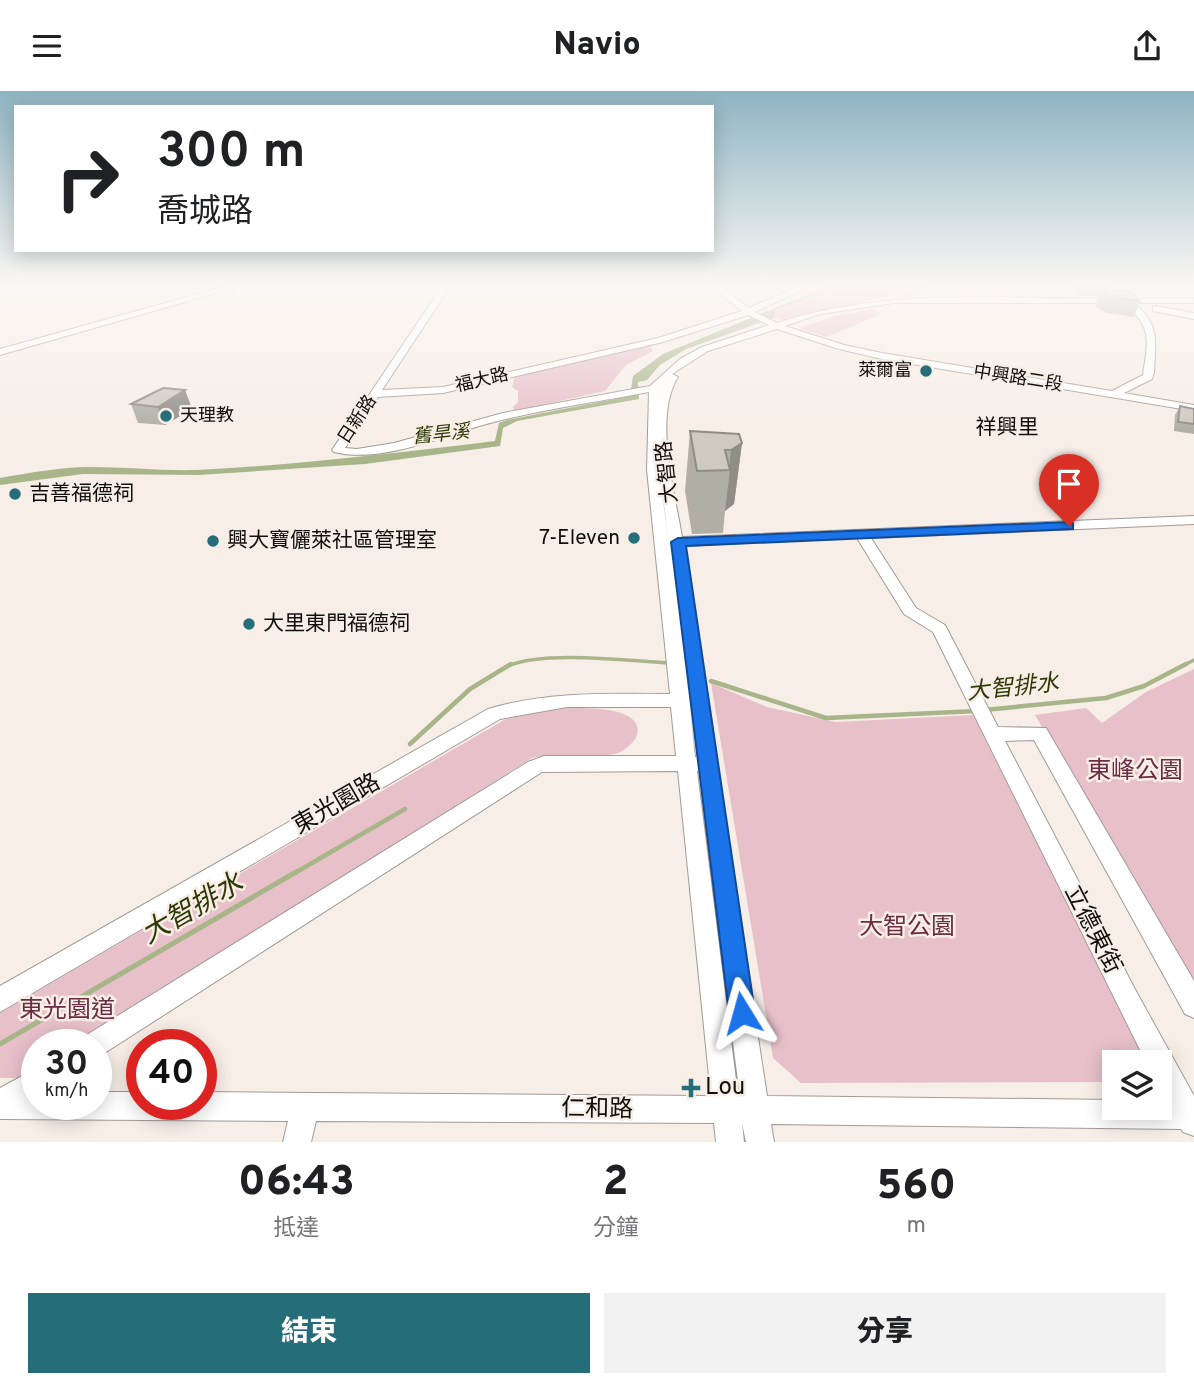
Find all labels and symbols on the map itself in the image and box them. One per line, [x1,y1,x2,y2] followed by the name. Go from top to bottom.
[858,360,912,383] place label: 萊爾富
[972,361,1064,397] street label: 中興路二段
[918,363,934,379] marker: 萊爾富
[453,364,511,398] street label: 福大路
[334,391,382,449] street label: 日新路
[180,405,234,428] place label: 天理教
[158,408,174,424] marker: 天理教
[976,415,1039,442] district label: 祥興里
[411,420,474,450] water label: 舊旱溪
[651,439,685,505] street label: 大智路
[1039,454,1099,526] pin
[29,481,134,508] place label: 吉善福德祠
[7,486,23,502] marker: 吉善福德祠
[539,525,620,552] place label: 7-Eleven
[227,528,437,555] place label: 興大寶儷萊社區管理室
[626,530,642,546] marker: 7-Eleven
[205,533,221,549] marker: 興大寶儷萊社區管理室
[263,611,410,638] place label: 大里東門福德祠
[241,616,257,632] marker: 大里東門福德祠
[966,670,1061,708] water label: 大智排水
[1087,757,1183,787] park label: 東峰公園
[288,768,386,842] street label: 東光園路
[135,865,252,954] water label: 大智排水
[1057,880,1127,980] street label: 立德東街
[859,913,955,943] park label: 大智公園
[705,976,779,1050] position arrow
[19,996,115,1026] park label: 東光園道
[126,1029,217,1120] speed limit sign: 40
[705,1073,745,1103] place label: Lou
[683,1080,699,1096] marker: Lou
[561,1094,633,1126] street label: 仁和路

